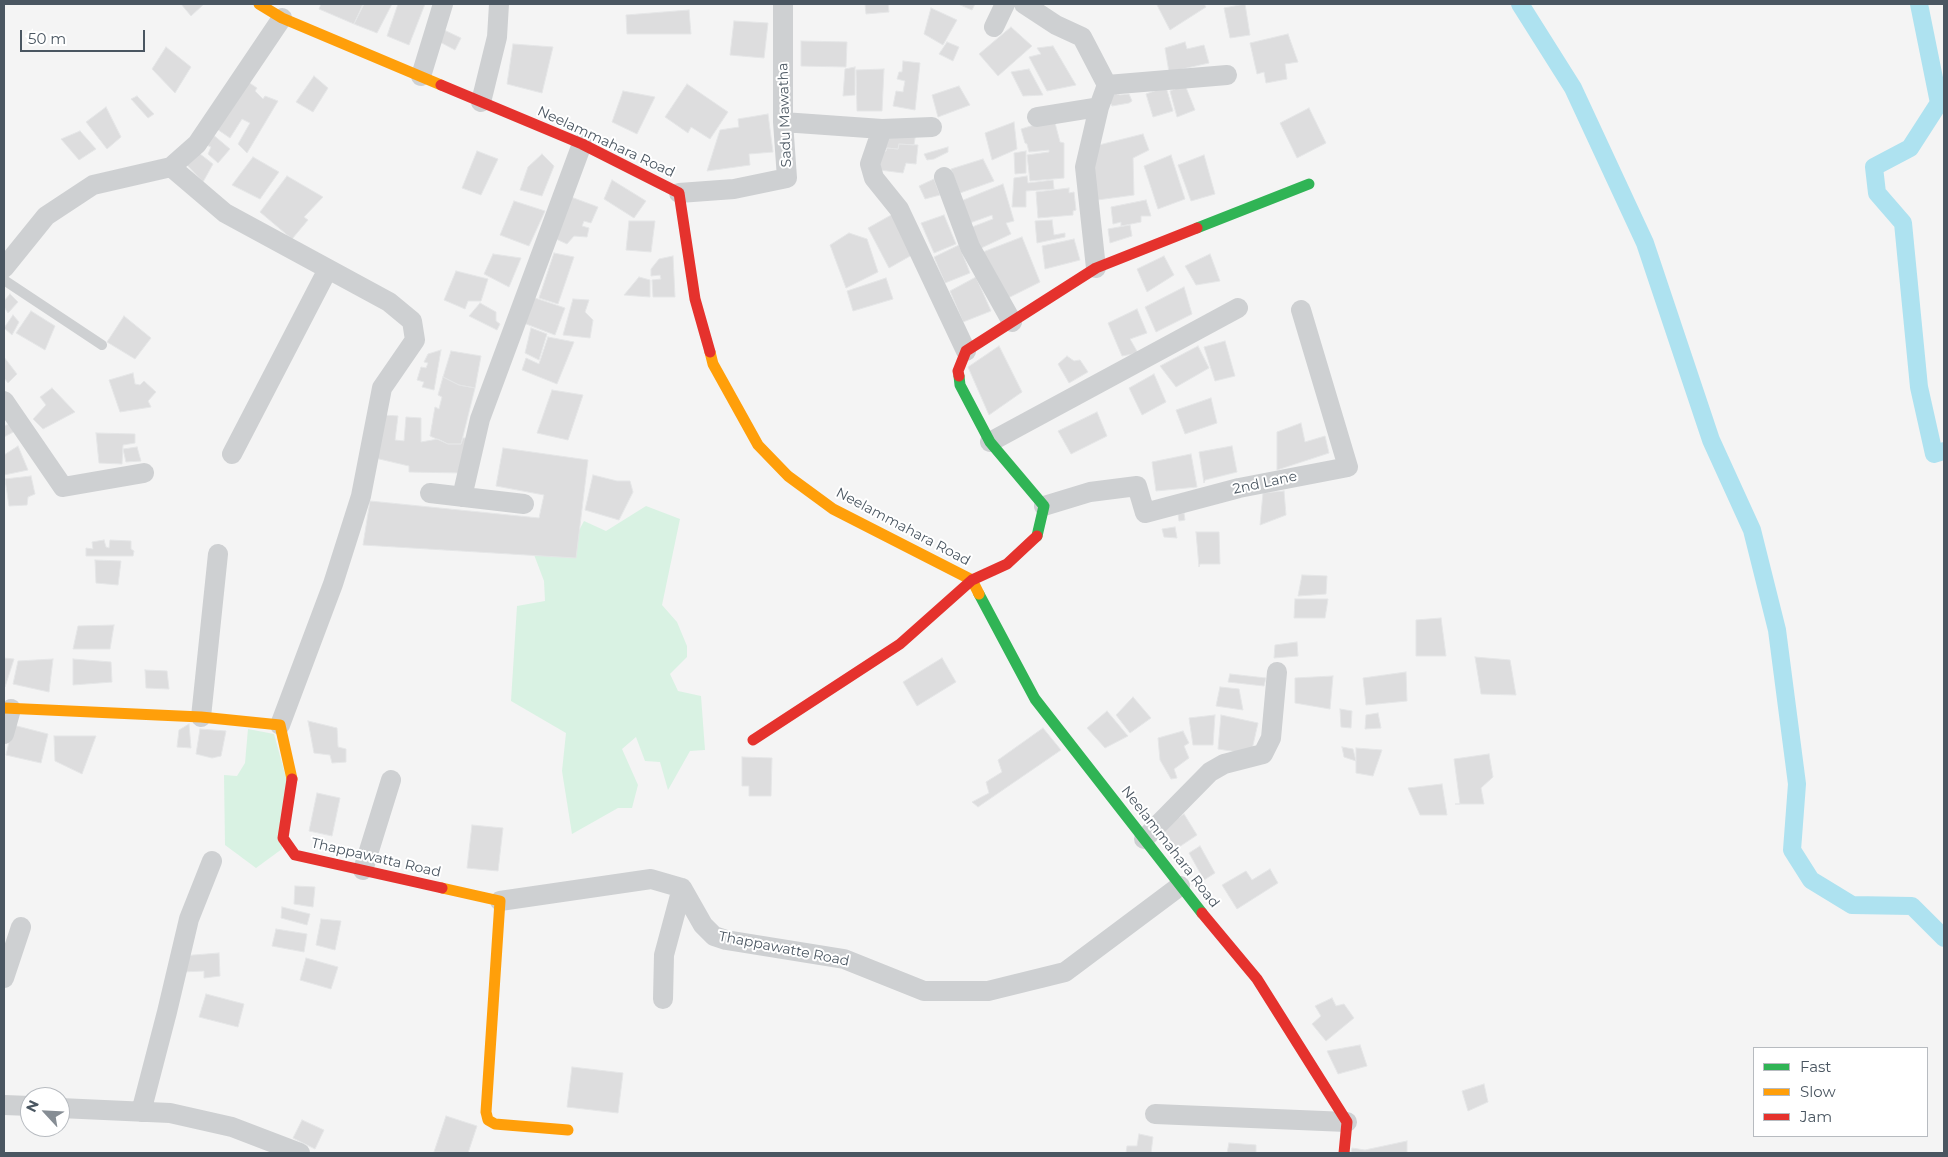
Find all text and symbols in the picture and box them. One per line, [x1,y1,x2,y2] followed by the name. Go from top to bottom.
[22,20,148,52] scale bar
[28,29,66,48] text: 50 m
[775,62,795,168] street label: Sadu Mawatha
[535,103,677,181] street label: Neelammahara Road
[1231,468,1299,498] street label: 2nd Lane
[833,484,973,570] street label: Neelammahara Road
[1117,783,1223,911] street label: Neelammahara Road
[310,835,442,881] street label: Thappawatta Road
[717,928,851,970] street label: Thappawatte Road
[1753,1047,1928,1137] legend
[1800,1057,1831,1076] text: Fast
[1800,1082,1836,1101] text: Slow
[20,1087,70,1137] north arrow
[22,1097,43,1115] text: N
[1800,1107,1832,1126] text: Jam

